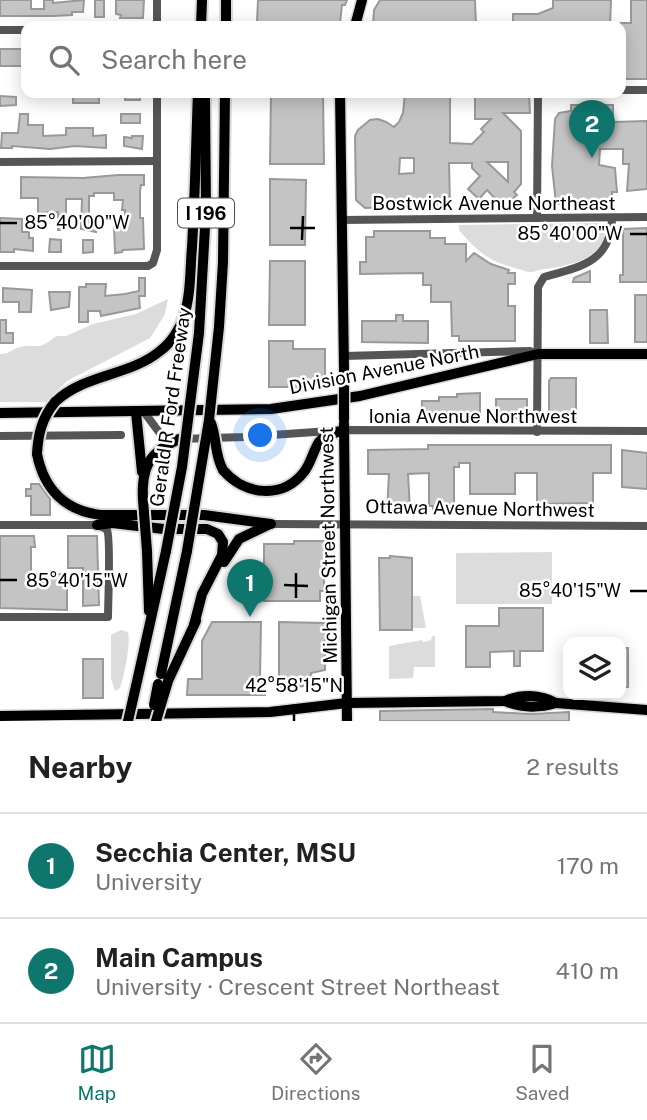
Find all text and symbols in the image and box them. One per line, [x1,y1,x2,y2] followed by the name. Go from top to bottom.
[21,21,626,98] search box
[45,41,83,79] icon: search
[101,44,247,75] text: Search here
[569,100,615,158] pin: 2
[372,192,616,214] street label: Bostwick Avenue Northeast
[178,198,234,228] road number: I 196
[24,212,130,233] text: 85°40'00"W
[517,223,623,244] text: 85°40'00"W
[145,306,195,508] street label: Gerald R Ford Freeway
[287,340,481,398] street label: Division Avenue North
[369,405,577,427] street label: Ionia Avenue Northwest
[243,418,277,452] your location
[315,426,341,664] street label: Michigan Street Northwest
[365,495,595,521] street label: Ottawa Avenue Northwest
[227,559,273,617] pin: 1
[26,570,128,591] text: 85°40'15"W
[519,580,621,601] text: 85°40'15"W
[563,637,626,700] map controls
[563,637,626,700] button: layers
[245,675,343,696] text: 42°58'15"N
[28,749,132,785] text: Nearby
[526,753,619,780] text: 2 results
[95,837,356,868] text: Secchia Center, MSU
[46,852,56,879] text: 1
[557,852,619,879] text: 170 m
[95,868,202,895] text: University
[95,942,263,973] text: Main Campus
[44,957,58,984] text: 2
[556,957,619,984] text: 410 m
[95,973,500,1000] text: University · Crescent Street Northeast
[77,1040,116,1104] tab: Map
[271,1040,360,1104] tab: Directions
[515,1040,570,1104] tab: Saved

